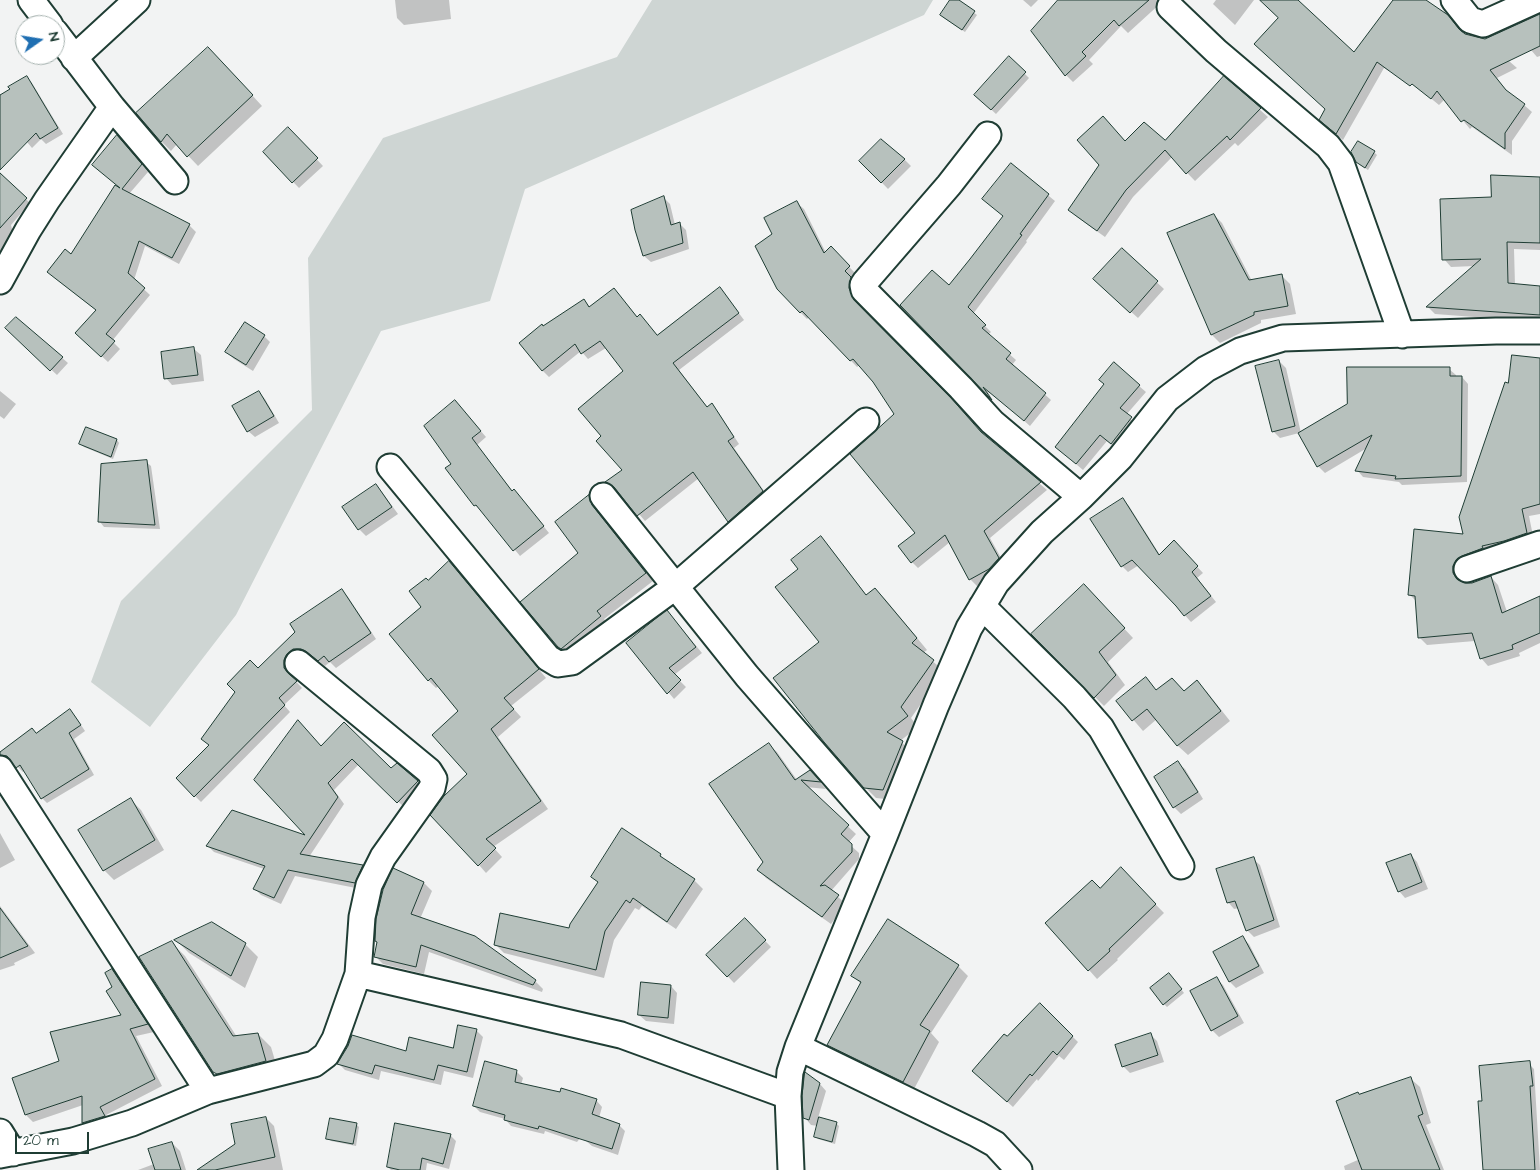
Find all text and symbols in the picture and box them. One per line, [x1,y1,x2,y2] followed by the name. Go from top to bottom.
[15,15,65,65] north arrow
[43,30,64,43] text: N
[18,1122,91,1154] scale bar
[23,1130,59,1151] text: 20 m

